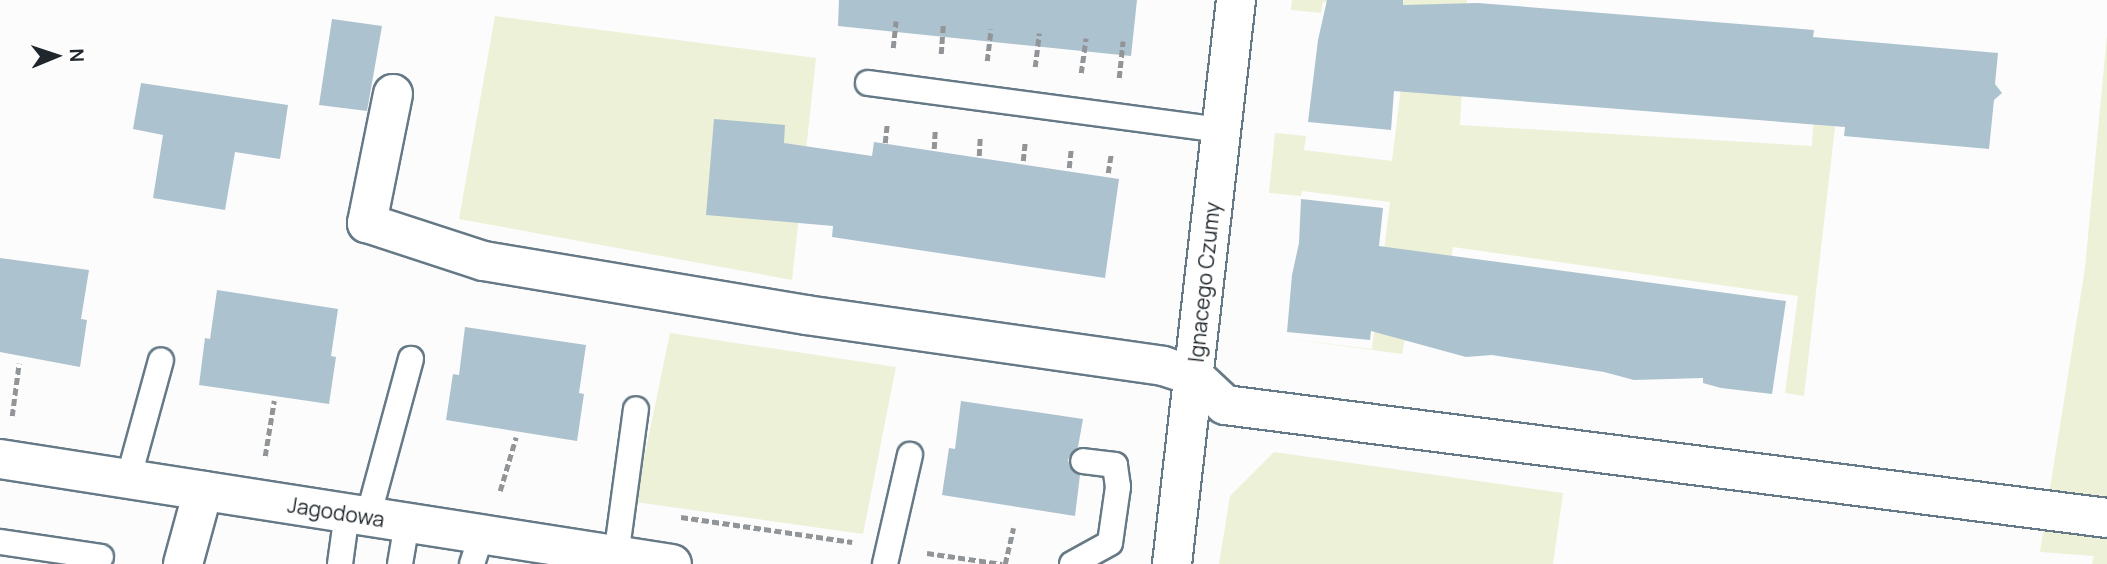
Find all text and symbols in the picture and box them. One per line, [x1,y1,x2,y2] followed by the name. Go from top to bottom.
[21,21,91,91] north arrow
[64,48,90,63] text: N
[1183,201,1225,363] street label: Ignacego Czumy
[286,492,386,532] street label: Jagodowa

